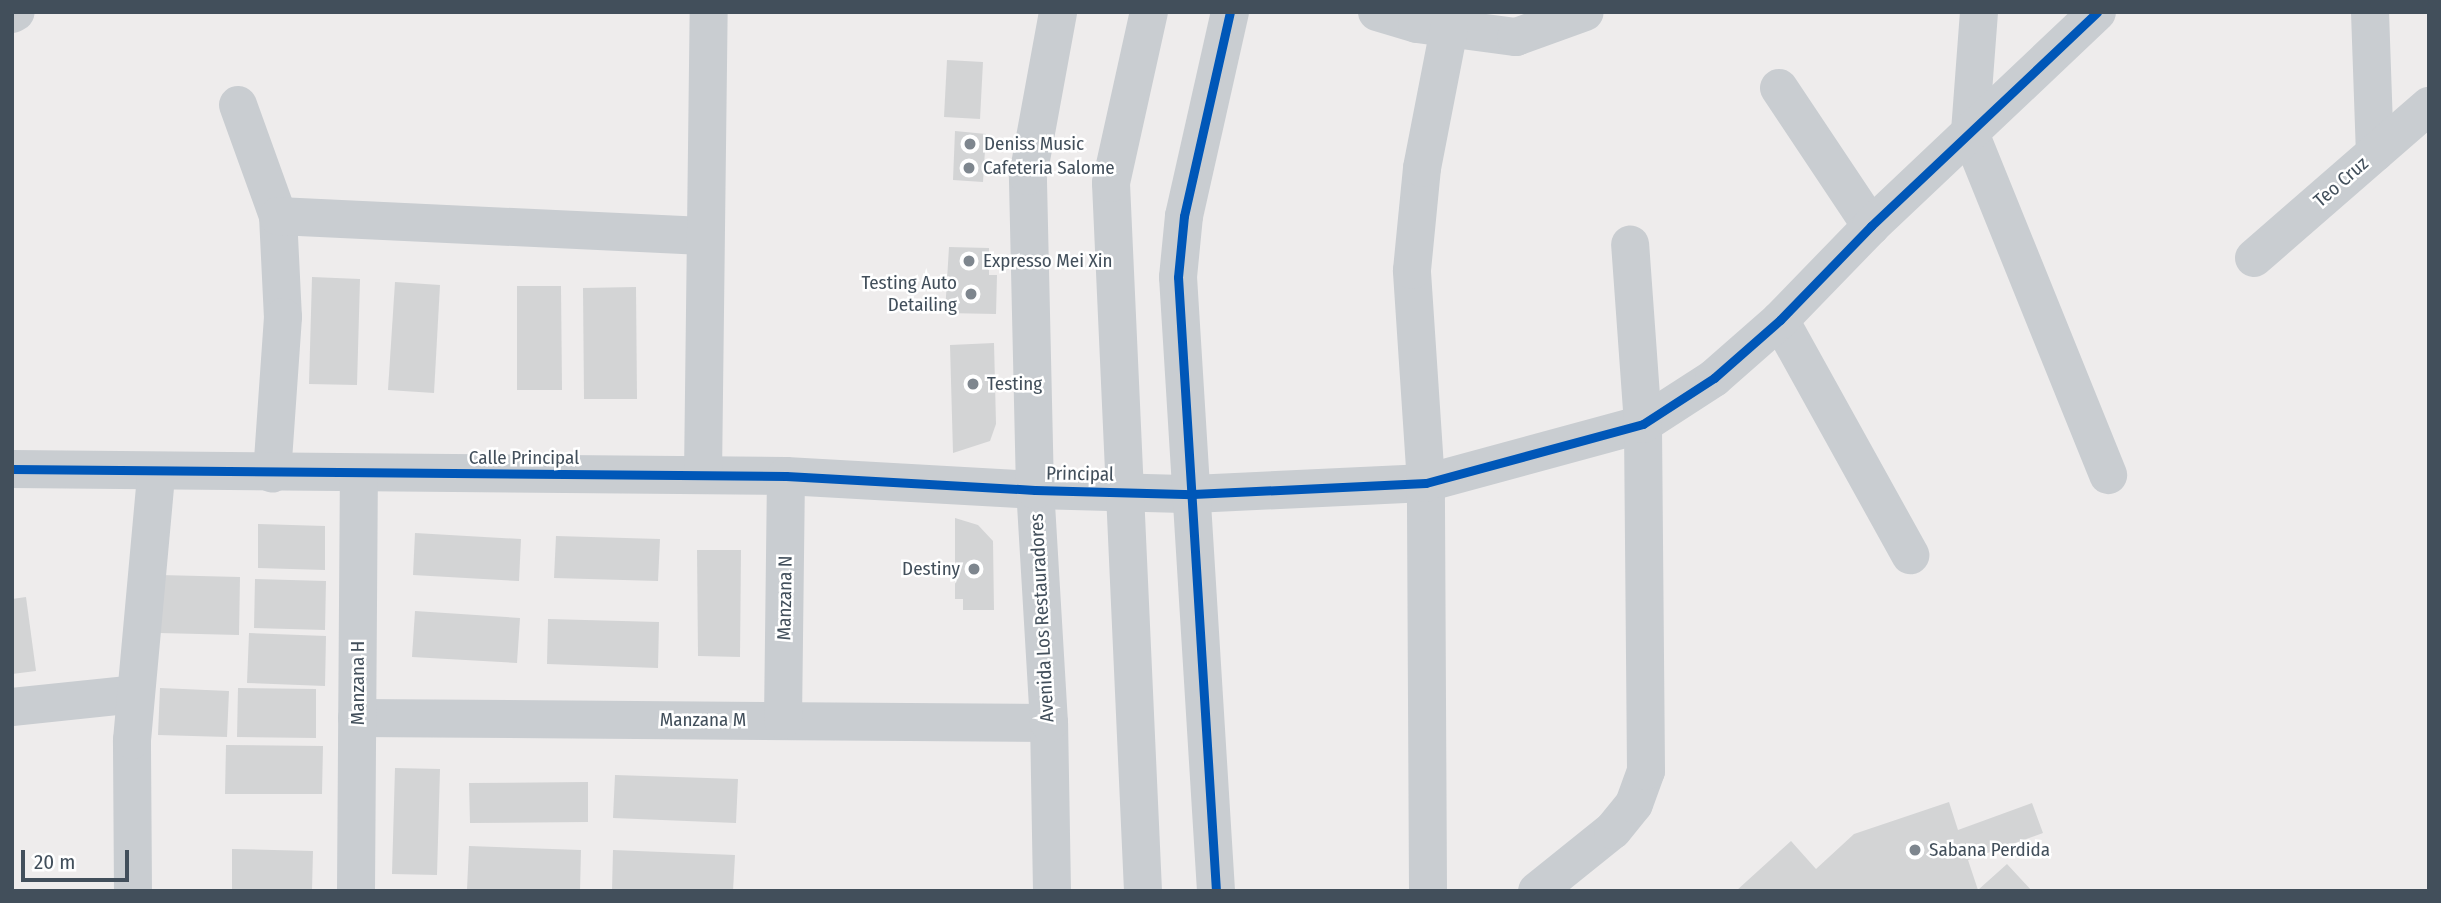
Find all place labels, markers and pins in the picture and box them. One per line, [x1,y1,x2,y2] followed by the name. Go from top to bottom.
[984,133,1084,155] place label: Deniss Music
[962,136,978,152] marker: Deniss Music
[983,157,1115,179] place label: Cafeteria Salome
[961,160,977,176] marker: Cafeteria Salome
[983,250,1113,272] place label: Expresso Mei Xin
[961,253,977,269] marker: Expresso Mei Xin
[861,272,957,316] place label: Testing Auto Detailing
[963,286,979,302] marker: Testing Auto Detailing
[987,373,1042,395] place label: Testing
[965,376,981,392] marker: Testing
[902,558,960,580] place label: Destiny
[966,561,982,577] marker: Destiny
[1929,839,2050,861] place label: Sabana Perdida
[1907,842,1923,858] marker: Sabana Perdida

